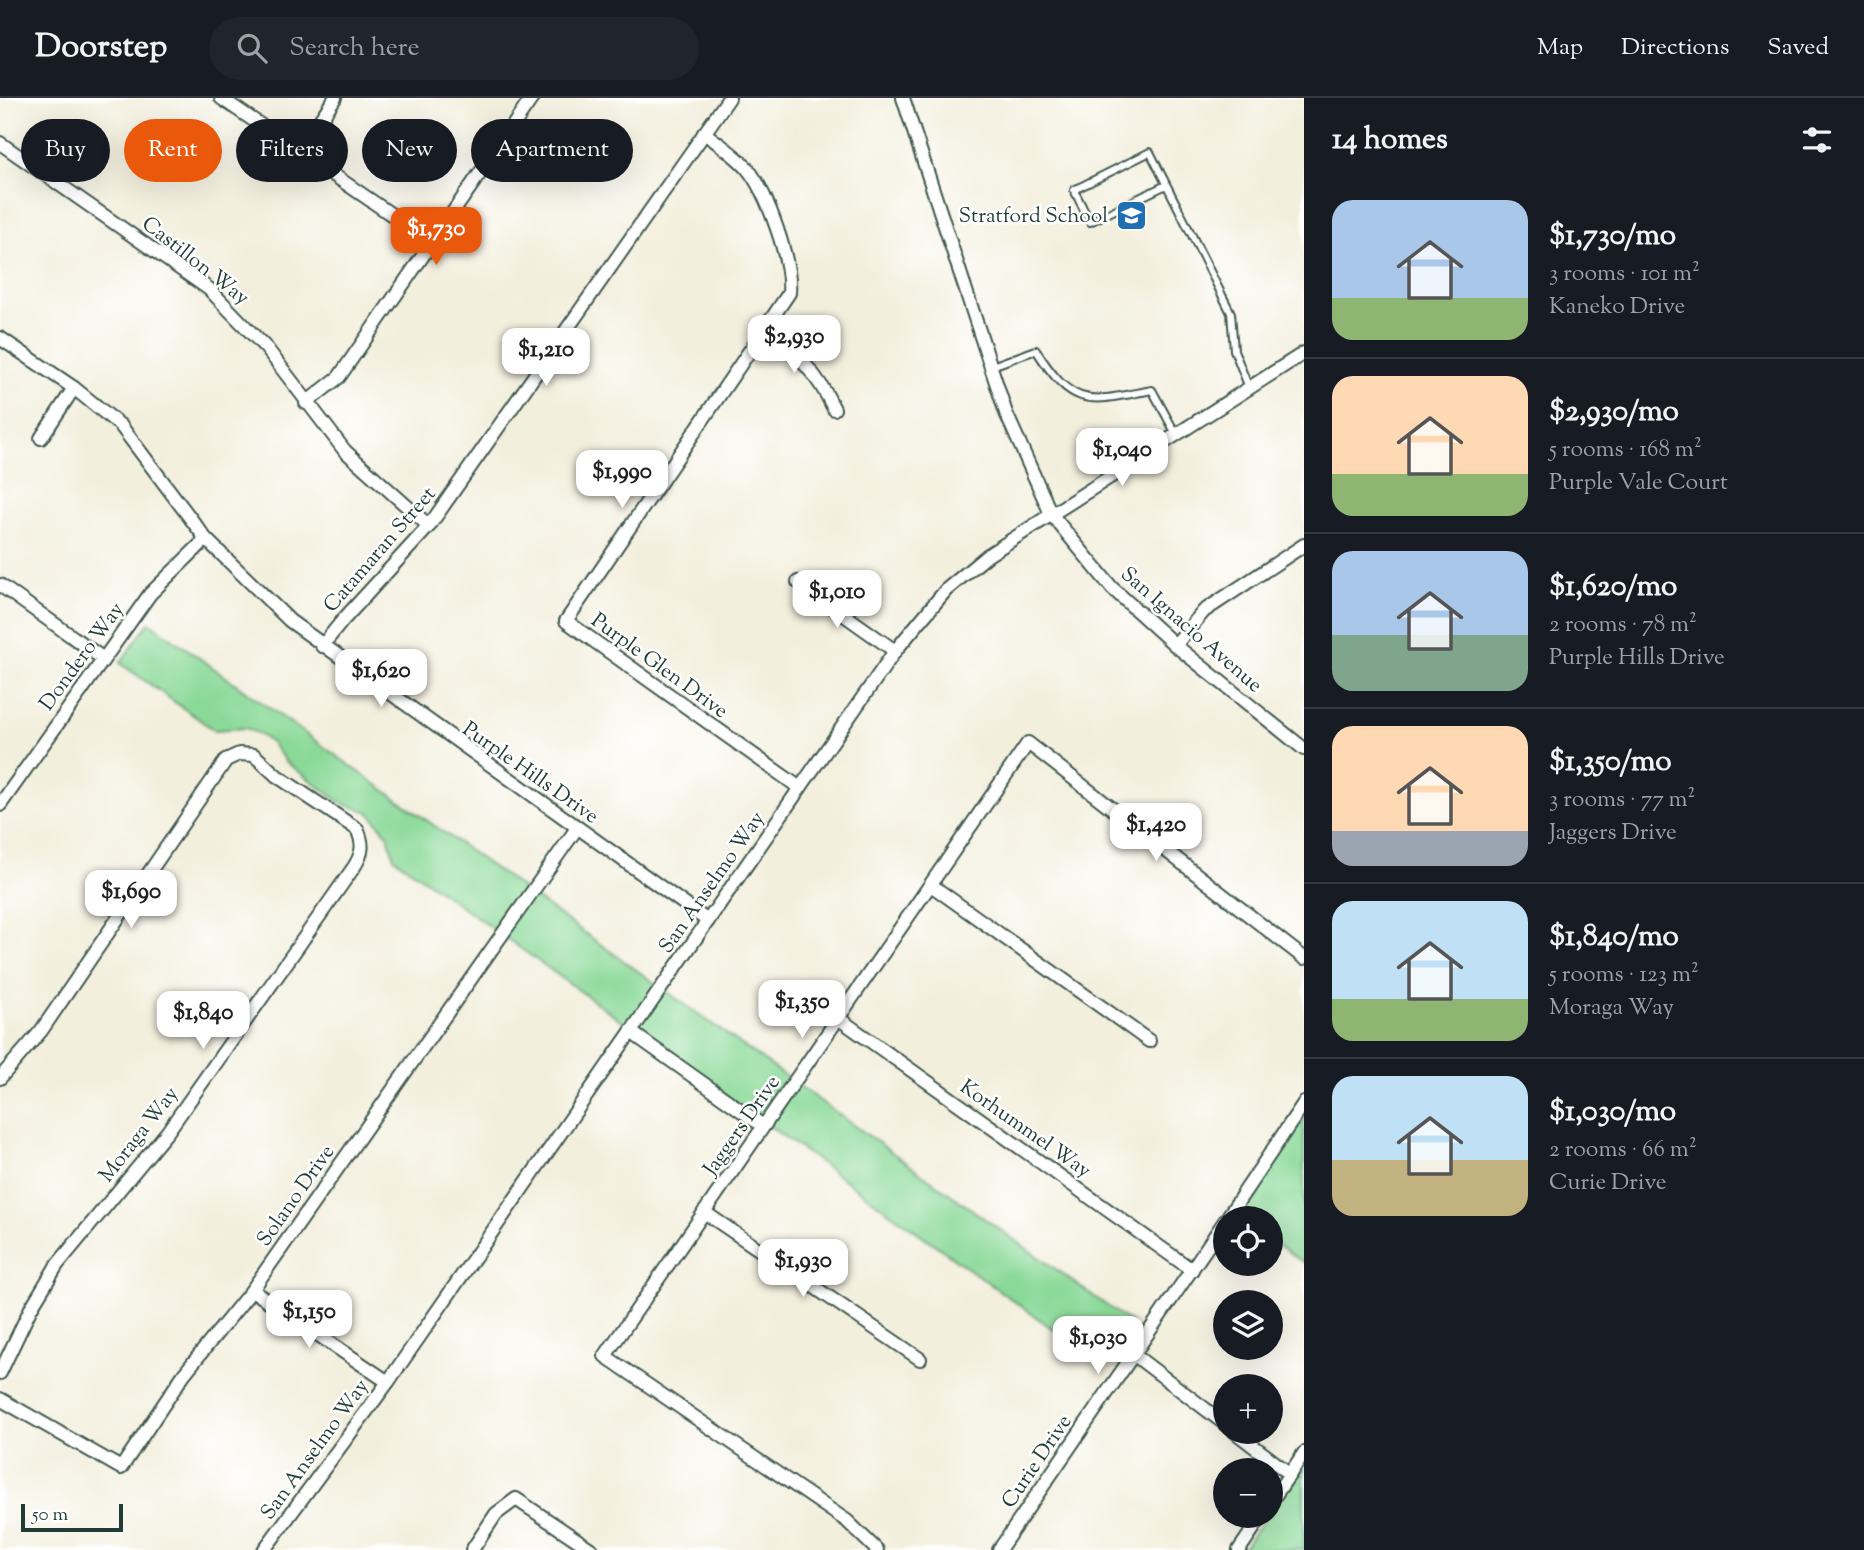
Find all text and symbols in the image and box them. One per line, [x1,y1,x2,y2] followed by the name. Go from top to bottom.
[209,17,699,80] search box
[35,24,167,72] text: Doorstep
[233,29,271,67] icon: search
[289,30,420,67] text: Search here
[1537,31,1583,65] text: Map
[1621,31,1729,65] text: Directions
[1767,31,1829,65] text: Saved
[21,119,110,182] chip: Buy
[124,119,222,182] chip: Rent
[236,119,348,182] chip: Filters
[362,119,457,182] chip: New
[471,119,633,182] chip: Apartment
[1332,119,1448,162] text: 14 homes
[1798,121,1836,159] icon: filters
[1114,198,1148,232] school or university icon: Stratford School
[959,202,1108,232] place label: Stratford School
[379,208,493,267] pin: $1,730
[134,210,255,314] street label: Castillon Way
[407,213,465,246] text: $1,730
[1549,215,1676,258] text: $1,730/mo
[1388,228,1472,312] icon: home
[1549,258,1700,291] text: 3 rooms · 101 m²
[1549,291,1685,324] text: Kaneko Drive
[737,316,851,375] pin: $2,930
[764,321,824,354] text: $2,930
[489,328,603,388] pin: $1,210
[518,334,574,367] text: $1,210
[1549,391,1679,434] text: $2,930/mo
[1388,404,1472,488] icon: home
[1065,428,1179,488] pin: $1,040
[1092,434,1152,467] text: $1,040
[1549,434,1702,467] text: 5 rooms · 168 m²
[565,450,679,510] pin: $1,990
[592,456,652,489] text: $1,990
[1549,467,1728,500] text: Purple Vale Court
[317,481,444,620] street label: Catamaran Street
[1113,560,1268,701] street label: San Ignacio Avenue
[1549,566,1677,609] text: $1,620/mo
[780,570,894,630] pin: $1,010
[809,576,865,609] text: $1,010
[1388,579,1472,663] icon: home
[33,596,133,718] street label: Dondero Way
[584,607,734,727] street label: Purple Glen Drive
[1549,609,1697,642] text: 2 rooms · 78 m²
[1549,642,1725,675] text: Purple Hills Drive
[324,650,438,709] pin: $1,620
[351,655,411,688] text: $1,620
[455,715,604,832] street label: Purple Hills Drive
[1549,741,1672,784] text: $1,350/mo
[1388,754,1472,838] icon: home
[1549,784,1695,817] text: 3 rooms · 77 m²
[1099,804,1213,863] pin: $1,420
[652,806,773,960] street label: San Anselmo Way
[1126,809,1186,842] text: $1,420
[1549,817,1677,850] text: Jaggers Drive
[74,870,188,930] pin: $1,690
[101,876,161,909] text: $1,690
[1549,916,1679,959] text: $1,840/mo
[1388,929,1472,1013] icon: home
[1549,959,1699,992] text: 5 rooms · 123 m²
[745,981,859,1040] pin: $1,350
[774,986,830,1019] text: $1,350
[146,992,260,1051] pin: $1,840
[1549,992,1674,1025] text: Moraga Way
[173,997,233,1030] text: $1,840
[696,1070,788,1183] street label: Jaggers Drive
[953,1073,1097,1186] street label: Korhummel Way
[93,1081,187,1189] street label: Moraga Way
[1549,1091,1676,1134] text: $1,030/mo
[1388,1104,1472,1188] icon: home
[1549,1134,1697,1167] text: 2 rooms · 66 m²
[250,1139,343,1253] street label: Solano Drive
[1549,1167,1666,1200] text: Curie Drive
[1213,1206,1283,1528] map controls
[1213,1206,1283,1276] button: locate
[746,1240,860,1299] pin: $1,930
[774,1245,832,1278] text: $1,930
[252,1290,366,1350] pin: $1,150
[1213,1290,1283,1360] button: layers
[282,1296,336,1329] text: $1,150
[1041,1316,1155,1376] pin: $1,030
[1069,1322,1127,1355] text: $1,030
[254,1373,377,1527] street label: San Anselmo Way
[1213,1374,1283,1444] button: +
[995,1409,1080,1515] street label: Curie Drive
[1213,1458,1283,1528] button: −
[21,1501,122,1533] scale bar
[32,1502,68,1529] text: 50 m

